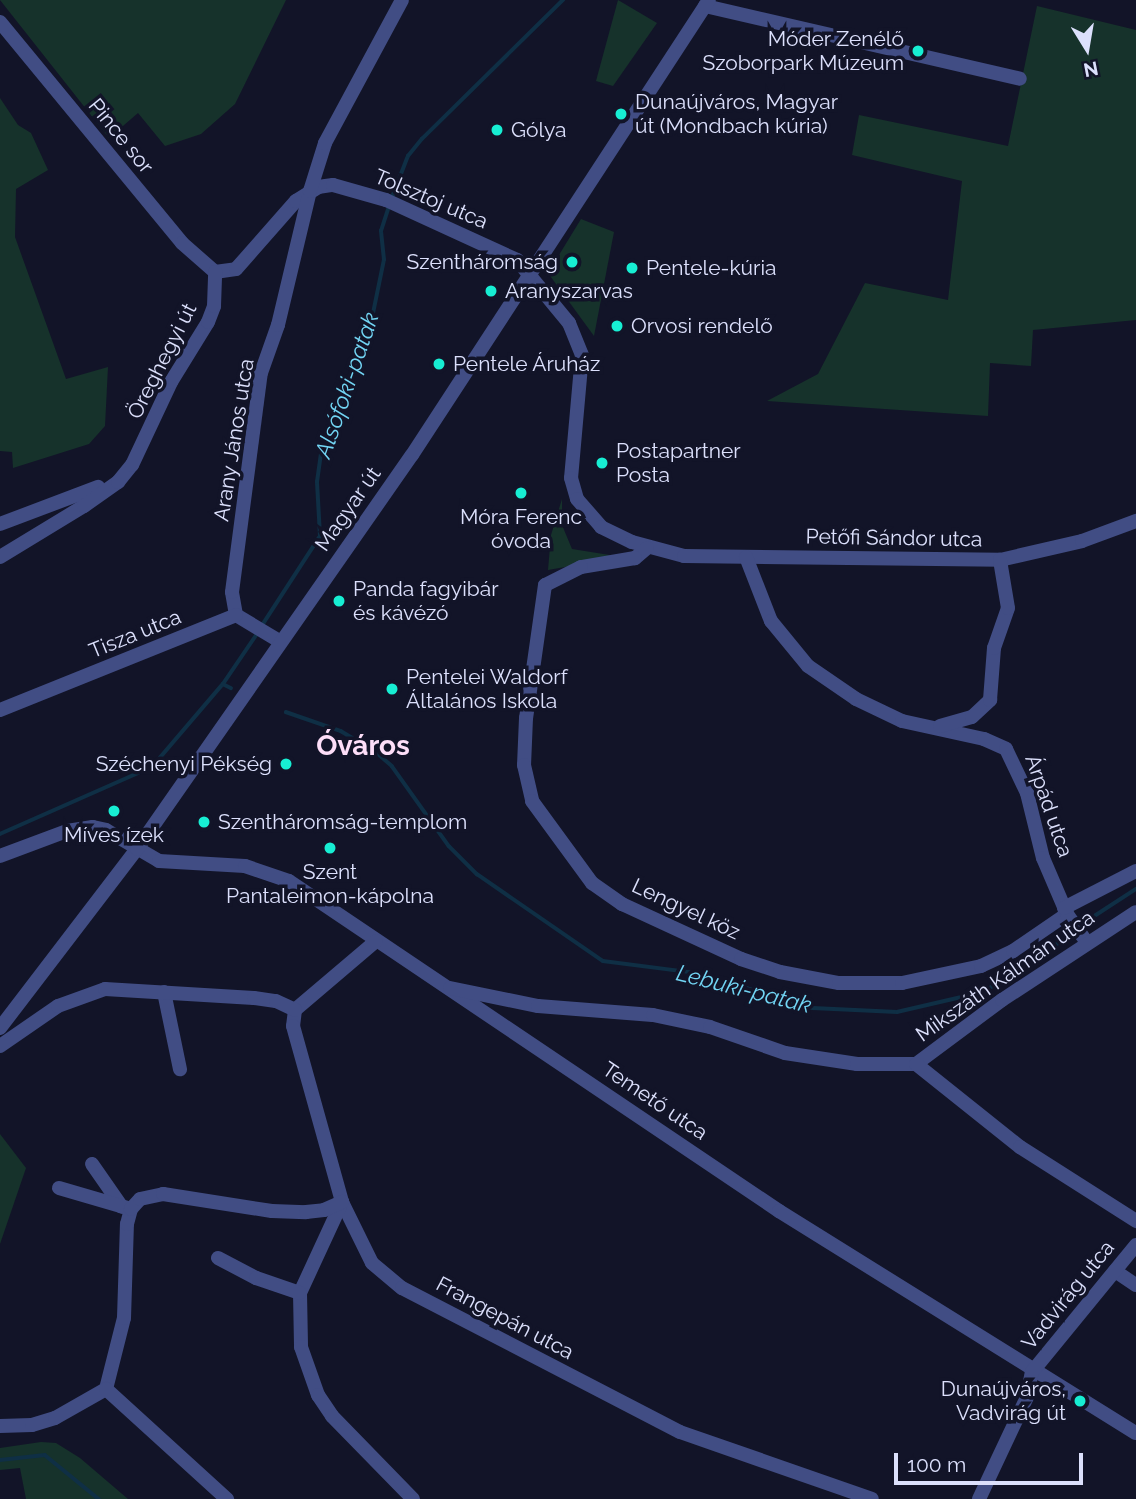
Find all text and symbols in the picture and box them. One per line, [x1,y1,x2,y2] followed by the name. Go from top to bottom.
[1052,14,1122,84] north arrow
[702,26,904,76] place label: Móder Zenélő Szoborpark Múzeum
[910,43,926,59] marker: Móder Zenélő Szoborpark Múzeum
[1082,57,1100,82] text: N
[635,89,838,139] place label: Dunaújváros, Magyar út (Mondbach kúria)
[83,93,159,179] street label: Pince sor
[613,106,629,122] marker: Dunaújváros, Magyar út (Mondbach kúria)
[511,117,566,143] place label: Gólya
[489,122,505,138] marker: Gólya
[370,164,492,234] street label: Tolsztoj utca
[407,249,558,275] place label: Szentháromság
[564,254,580,270] marker: Szentháromság
[646,255,776,281] place label: Pentele-kúria
[624,260,640,276] marker: Pentele-kúria
[505,278,633,304] place label: Aranyszarvas
[483,283,499,299] marker: Aranyszarvas
[122,299,202,423] street label: Öreghegyi út
[309,309,385,461] water label: Alsófoki-patak
[631,313,773,339] place label: Orvosi rendelő
[609,318,625,334] marker: Orvosi rendelő
[453,351,601,377] place label: Pentele Áruház
[209,356,259,524] street label: Arany János utca
[431,356,447,372] marker: Pentele Áruház
[616,438,741,488] place label: Postapartner Posta
[594,455,610,471] marker: Postapartner Posta
[310,462,386,556] street label: Magyar út
[513,485,529,501] marker: Móra Ferenc óvoda
[460,504,582,554] place label: Móra Ferenc óvoda
[805,524,983,552] street label: Petőfi Sándor utca
[353,576,499,626] place label: Panda fagyibár és kávézó
[331,593,347,609] marker: Panda fagyibár és kávézó
[85,604,185,664] street label: Tisza utca
[406,664,568,714] place label: Pentelei Waldorf Általános Iskola
[384,681,400,697] marker: Pentelei Waldorf Általános Iskola
[316,729,410,763] district label: Óváros
[96,751,272,777] place label: Széchenyi Pékség
[1020,751,1078,861] street label: Árpád utca
[278,756,294,772] marker: Széchenyi Pékség
[106,803,122,819] marker: Míves ízek
[218,809,467,835] place label: Szentháromság-templom
[196,814,212,830] marker: Szentháromság-templom
[64,822,164,848] place label: Míves ízek
[322,840,338,856] marker: Szent Pantaleimon-kápolna
[226,859,434,909] place label: Szent Pantaleimon-kápolna
[628,873,744,945] street label: Lengyel köz
[911,905,1099,1047] street label: Mikszáth Kálmán utca
[673,959,815,1019] water label: Lebuki-patak
[598,1057,712,1145] street label: Temető utca
[1016,1235,1120,1355] street label: Vadvirág utca
[432,1271,578,1365] street label: Frangepán utca
[941,1376,1066,1426] place label: Dunaújváros, Vadvirág út
[1072,1393,1088,1409] marker: Dunaújváros, Vadvirág út
[898,1440,1087,1484] scale bar
[907,1452,966,1477] text: 100 m

